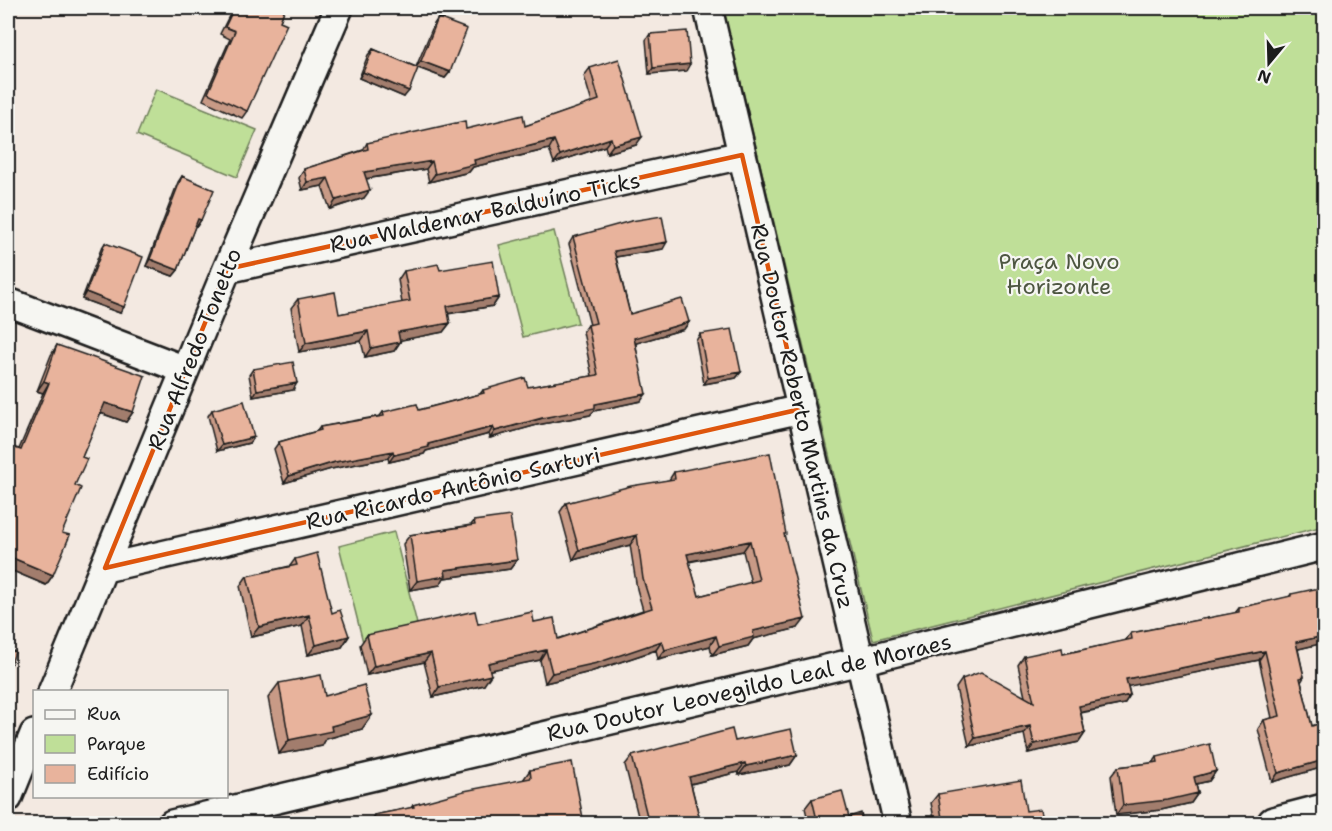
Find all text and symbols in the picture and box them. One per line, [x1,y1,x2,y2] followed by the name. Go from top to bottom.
[1239,33,1299,93] north arrow
[1255,65,1274,89] text: N
[327,165,643,260] street label: Rua Waldemar Balduíno Ticks
[744,221,861,612] street label: Rua Doutor Roberto Martins da Cruz
[141,244,248,455] street label: Rua Alfredo Tonetto
[998,247,1120,301] park label: Praça Novo Horizonte
[303,440,603,536] street label: Rua Ricardo Antônio Sarturi
[544,627,954,748] street label: Rua Doutor Leovegildo Leal de Moraes
[33,690,228,798] legend
[87,702,120,726] text: Rua
[87,732,146,756] text: Parque
[87,762,149,786] text: Edifício

